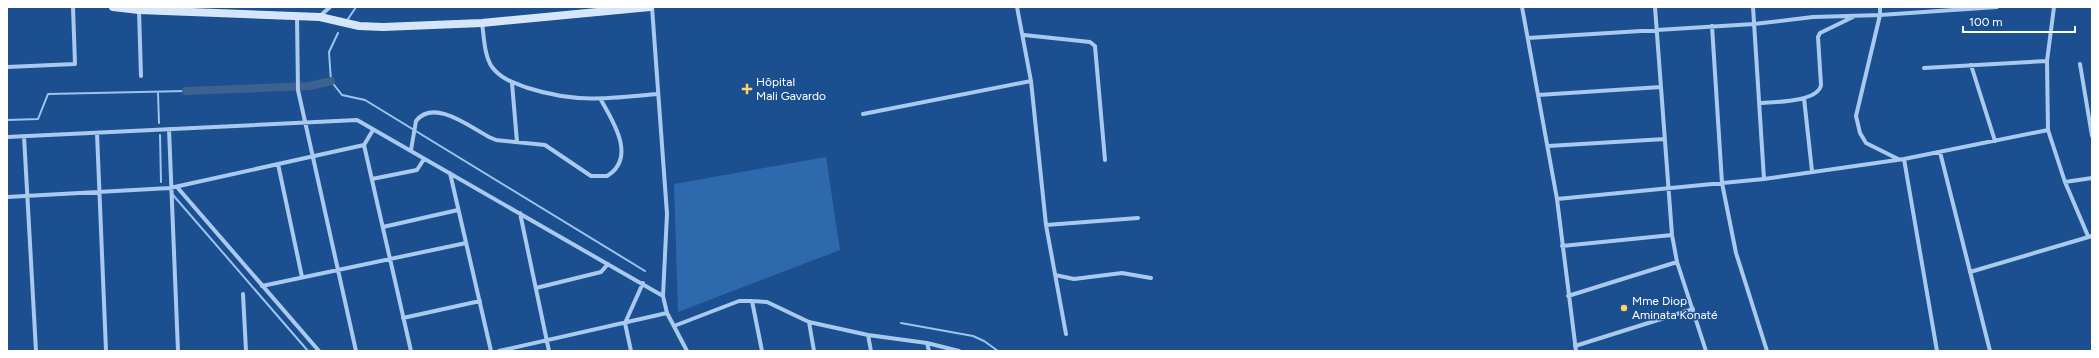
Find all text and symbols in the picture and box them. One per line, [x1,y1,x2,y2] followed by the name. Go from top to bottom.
[1963,8,2075,34] scale bar
[1969,15,2003,29] text: 100 m
[756,75,826,103] place label: Hôpital Mali Gavardo
[741,83,753,95] marker: Hôpital Mali Gavardo
[1632,294,1718,322] place label: Mme Diop Aminata Konaté
[1619,303,1629,313] marker: Mme Diop Aminata Konaté

